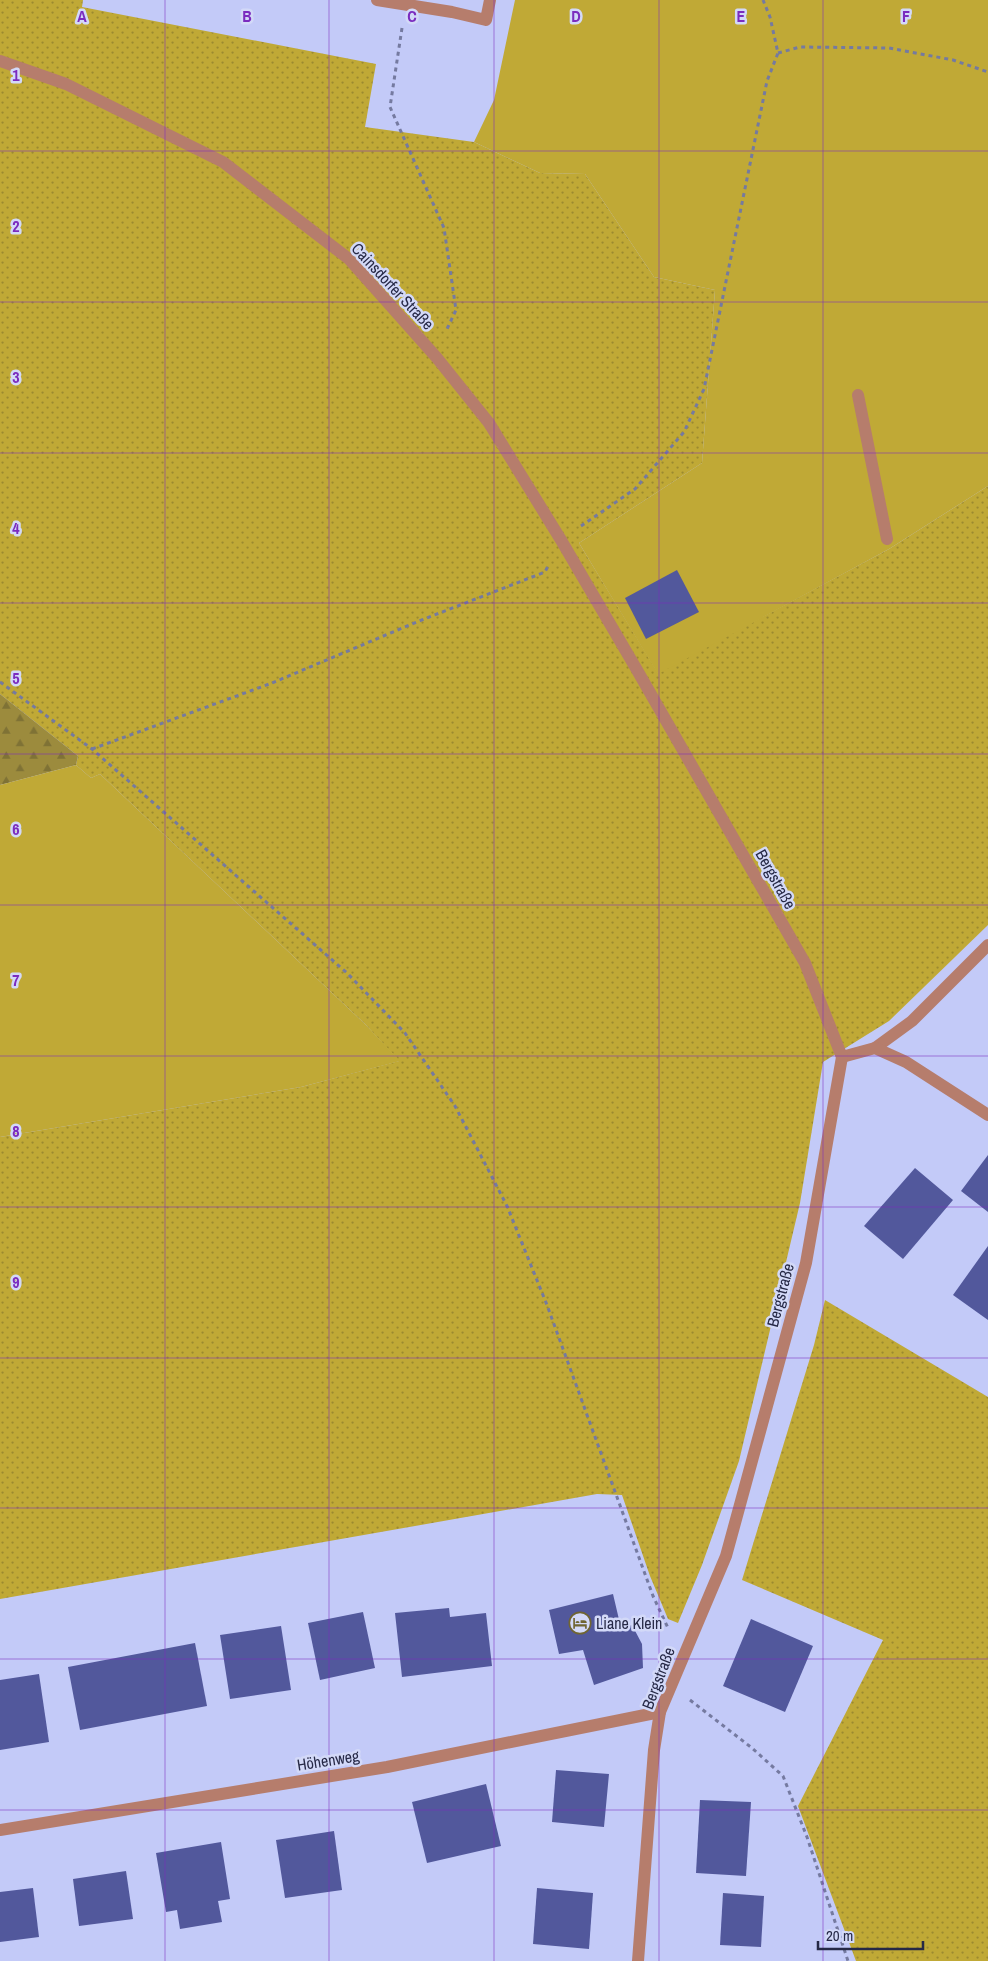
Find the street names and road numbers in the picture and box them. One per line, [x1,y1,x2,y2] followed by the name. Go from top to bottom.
[347,238,439,334] street label: Cainsdorfer Straße
[751,845,801,913] street label: Bergstraße
[761,1261,799,1329] street label: Bergstraße
[636,1644,680,1712] street label: Bergstraße
[295,1744,361,1776] street label: Höhenweg

